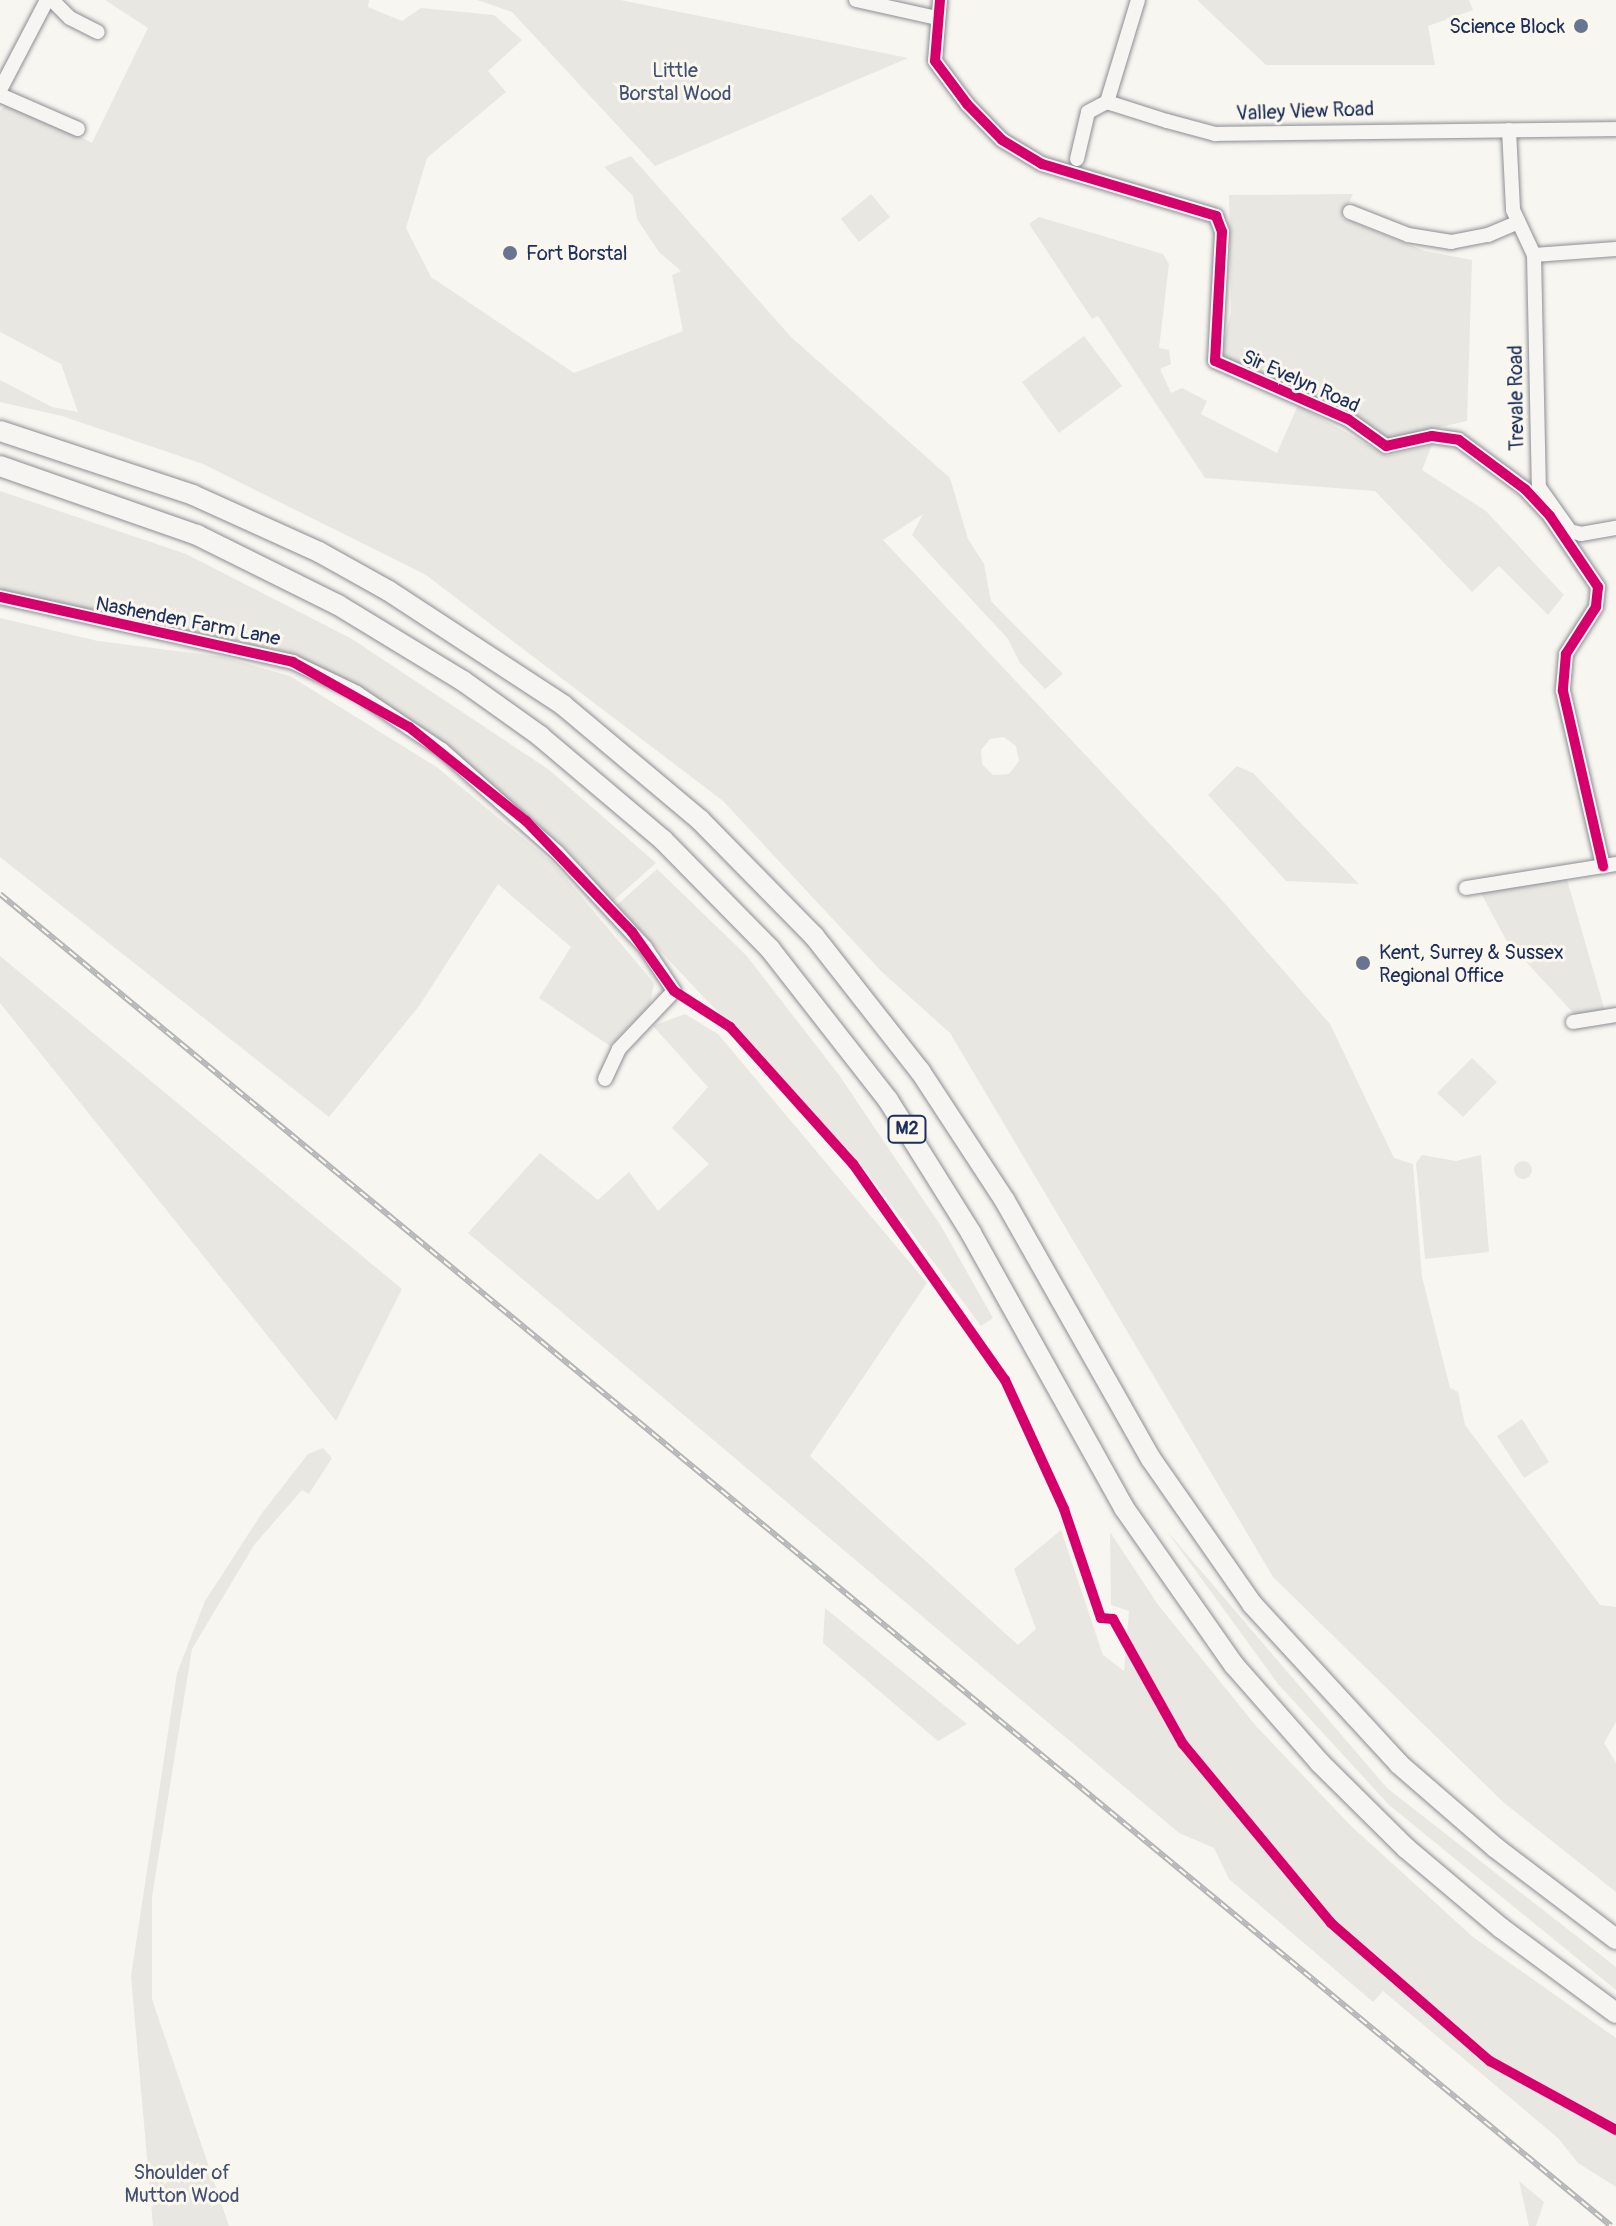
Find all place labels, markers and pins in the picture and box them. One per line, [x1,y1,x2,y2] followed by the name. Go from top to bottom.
[1449,14,1565,38] place label: Science Block
[1572,17,1590,35] marker: Science Block
[526,241,628,265] place label: Fort Borstal
[501,244,519,262] marker: Fort Borstal
[1379,940,1564,987] place label: Kent, Surrey & Sussex Regional Office
[1354,954,1372,972] marker: Kent, Surrey & Sussex Regional Office

